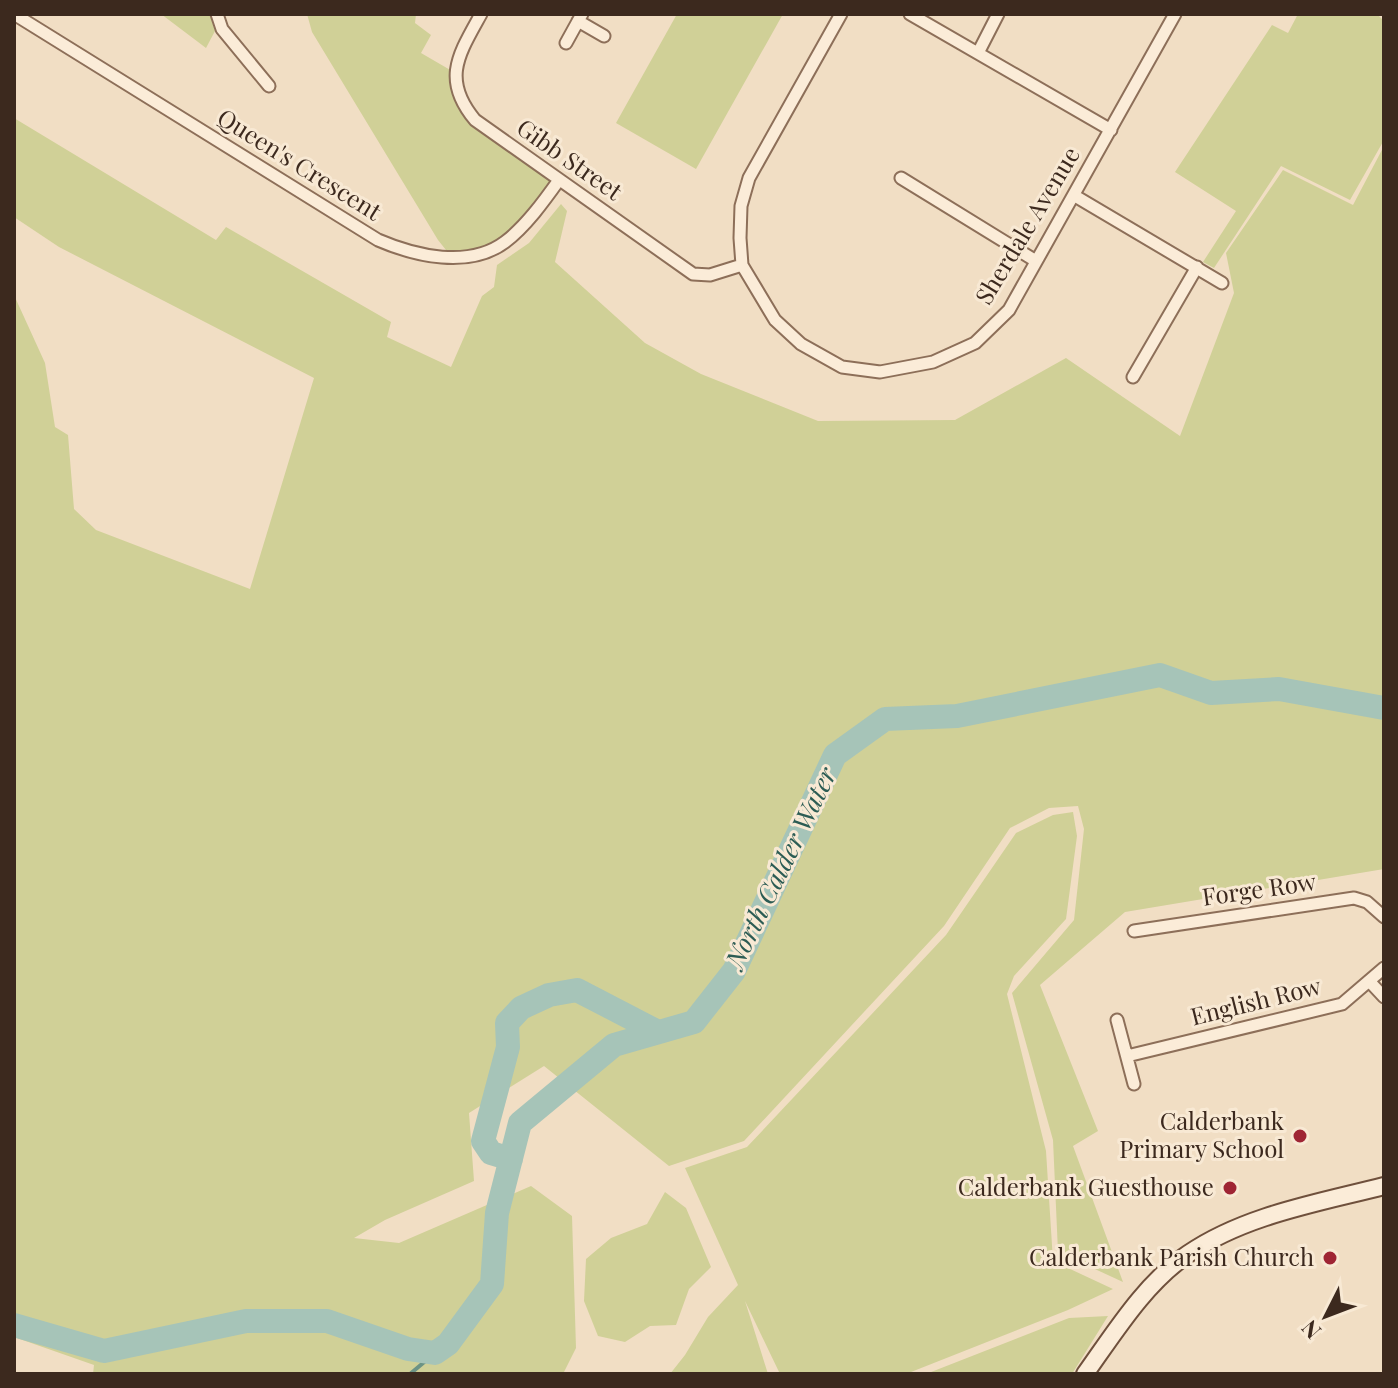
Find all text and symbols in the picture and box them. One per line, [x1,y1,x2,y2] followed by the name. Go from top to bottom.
[212,100,388,227] street label: Queen's Crescent
[511,110,629,207] street label: Gibb Street
[967,140,1086,310] street label: Sherdale Avenue
[715,760,844,975] water label: North Calder Water
[1200,864,1318,912] street label: Forge Row
[1187,968,1324,1032] street label: English Row
[1119,1104,1285,1164] place label: Calderbank Primary School
[1291,1127,1309,1145] marker: Calderbank Primary School
[958,1170,1214,1202] place label: Calderbank Guesthouse
[1221,1179,1239,1197] marker: Calderbank Guesthouse
[1029,1240,1314,1272] place label: Calderbank Parish Church
[1321,1249,1339,1267] marker: Calderbank Parish Church
[1286,1276,1366,1356] north arrow
[1294,1314,1327,1346] text: N

